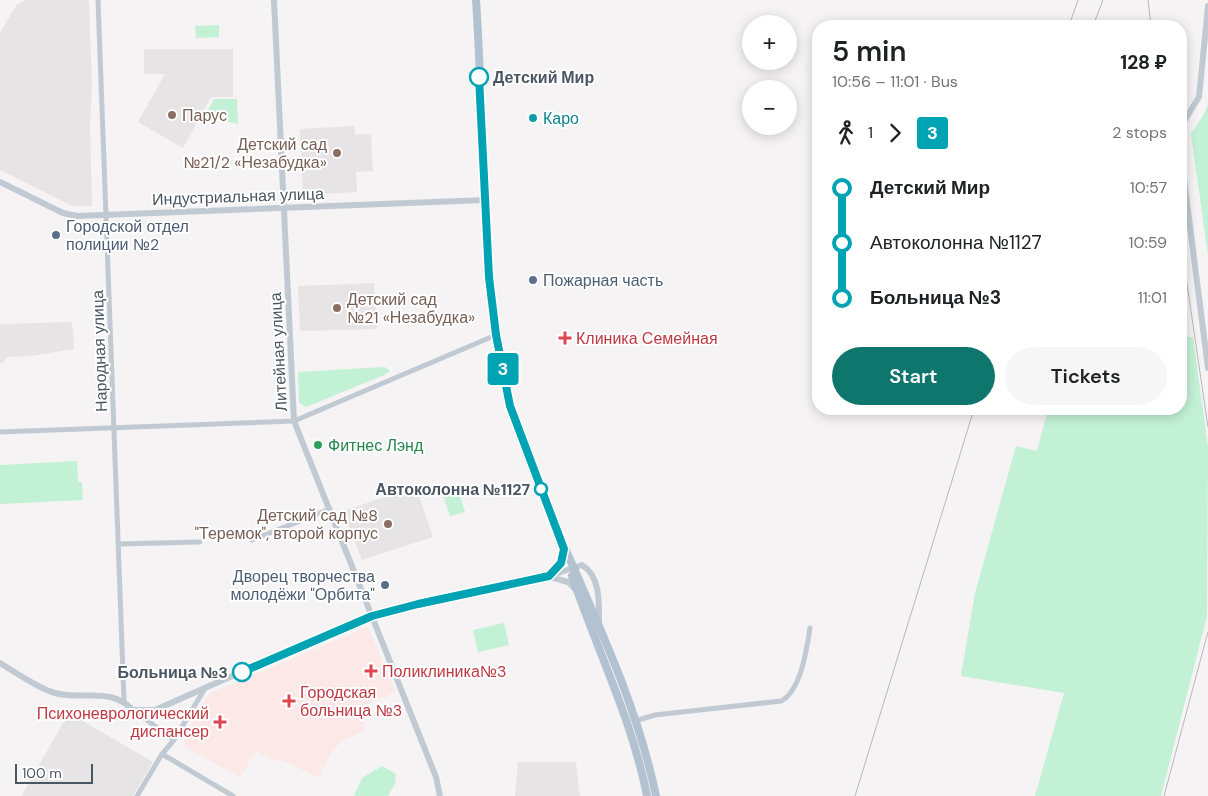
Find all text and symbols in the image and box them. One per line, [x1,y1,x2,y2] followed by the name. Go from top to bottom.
[742,15,797,135] map controls
[742,15,797,70] button: +
[832,33,906,70] text: 5 min
[1120,50,1167,75] text: 128 ₽
[469,67,489,87] marker: Детский Мир
[493,67,594,88] place label: Детский Мир
[832,71,958,92] text: 10:56 – 11:01 · Bus
[742,80,797,135] button: −
[182,105,227,126] place label: Парус
[543,108,579,129] place label: Каро
[166,109,178,121] marker: Парус
[527,112,539,124] marker: Каро
[832,119,860,147] icon: walk
[881,119,909,147] icon: forward
[927,121,938,145] text: 3
[868,122,873,143] text: 1
[1112,122,1167,143] text: 2 stops
[183,134,328,173] place label: Детский сад №21/2 «Незабудка»
[331,147,343,159] marker: Детский сад №21/2 «Незабудка»
[870,175,990,200] text: Детский Мир
[1130,177,1167,198] text: 10:57
[152,183,324,210] street label: Индустриальная улица
[66,216,189,255] place label: Городской отдел полиции №2
[50,229,62,241] marker: Городской отдел полиции №2
[870,230,1042,255] text: Автоколонна №1127
[1128,232,1167,253] text: 10:59
[543,270,663,291] place label: Пожарная часть
[527,274,539,286] marker: Пожарная часть
[870,285,1001,310] text: Больница №3
[1138,287,1167,308] text: 11:01
[347,289,475,328] place label: Детский сад №21 «Незабудка»
[87,290,112,412] street label: Народная улица
[265,292,292,412] street label: Литейная улица
[331,302,343,314] marker: Детский сад №21 «Незабудка»
[576,328,718,349] place label: Клиника Семейная
[558,331,572,345] marker: Клиника Семейная
[832,347,995,405] button: Start
[1005,347,1167,405] button: Tickets
[487,353,519,385] line badge: 3
[498,357,508,381] text: 3
[328,435,424,456] place label: Фитнес Лэнд
[312,439,324,451] marker: Фитнес Лэнд
[375,479,530,500] place label: Автоколонна №1127
[534,482,548,496] marker: Автоколонна №1127
[194,505,378,544] place label: Детский сад №8 "Теремок", второй корпус
[382,518,394,530] marker: Детский сад №8 "Теремок", второй корпус
[230,566,375,605] place label: Дворец творчества молодёжи "Орбита"
[379,579,391,591] marker: Дворец творчества молодёжи "Орбита"
[382,661,506,682] place label: Поликлиника№3
[117,662,228,683] place label: Больница №3
[232,662,252,682] marker: Больница №3
[364,664,378,678] marker: Поликлиника№3
[300,682,402,721] place label: Городская больница №3
[282,694,296,708] marker: Городская больница №3
[37,703,209,742] place label: Психоневрологический диспансер
[213,715,227,729] marker: Психоневрологический диспансер
[15,761,92,784] scale bar
[22,764,62,782] text: 100 m

